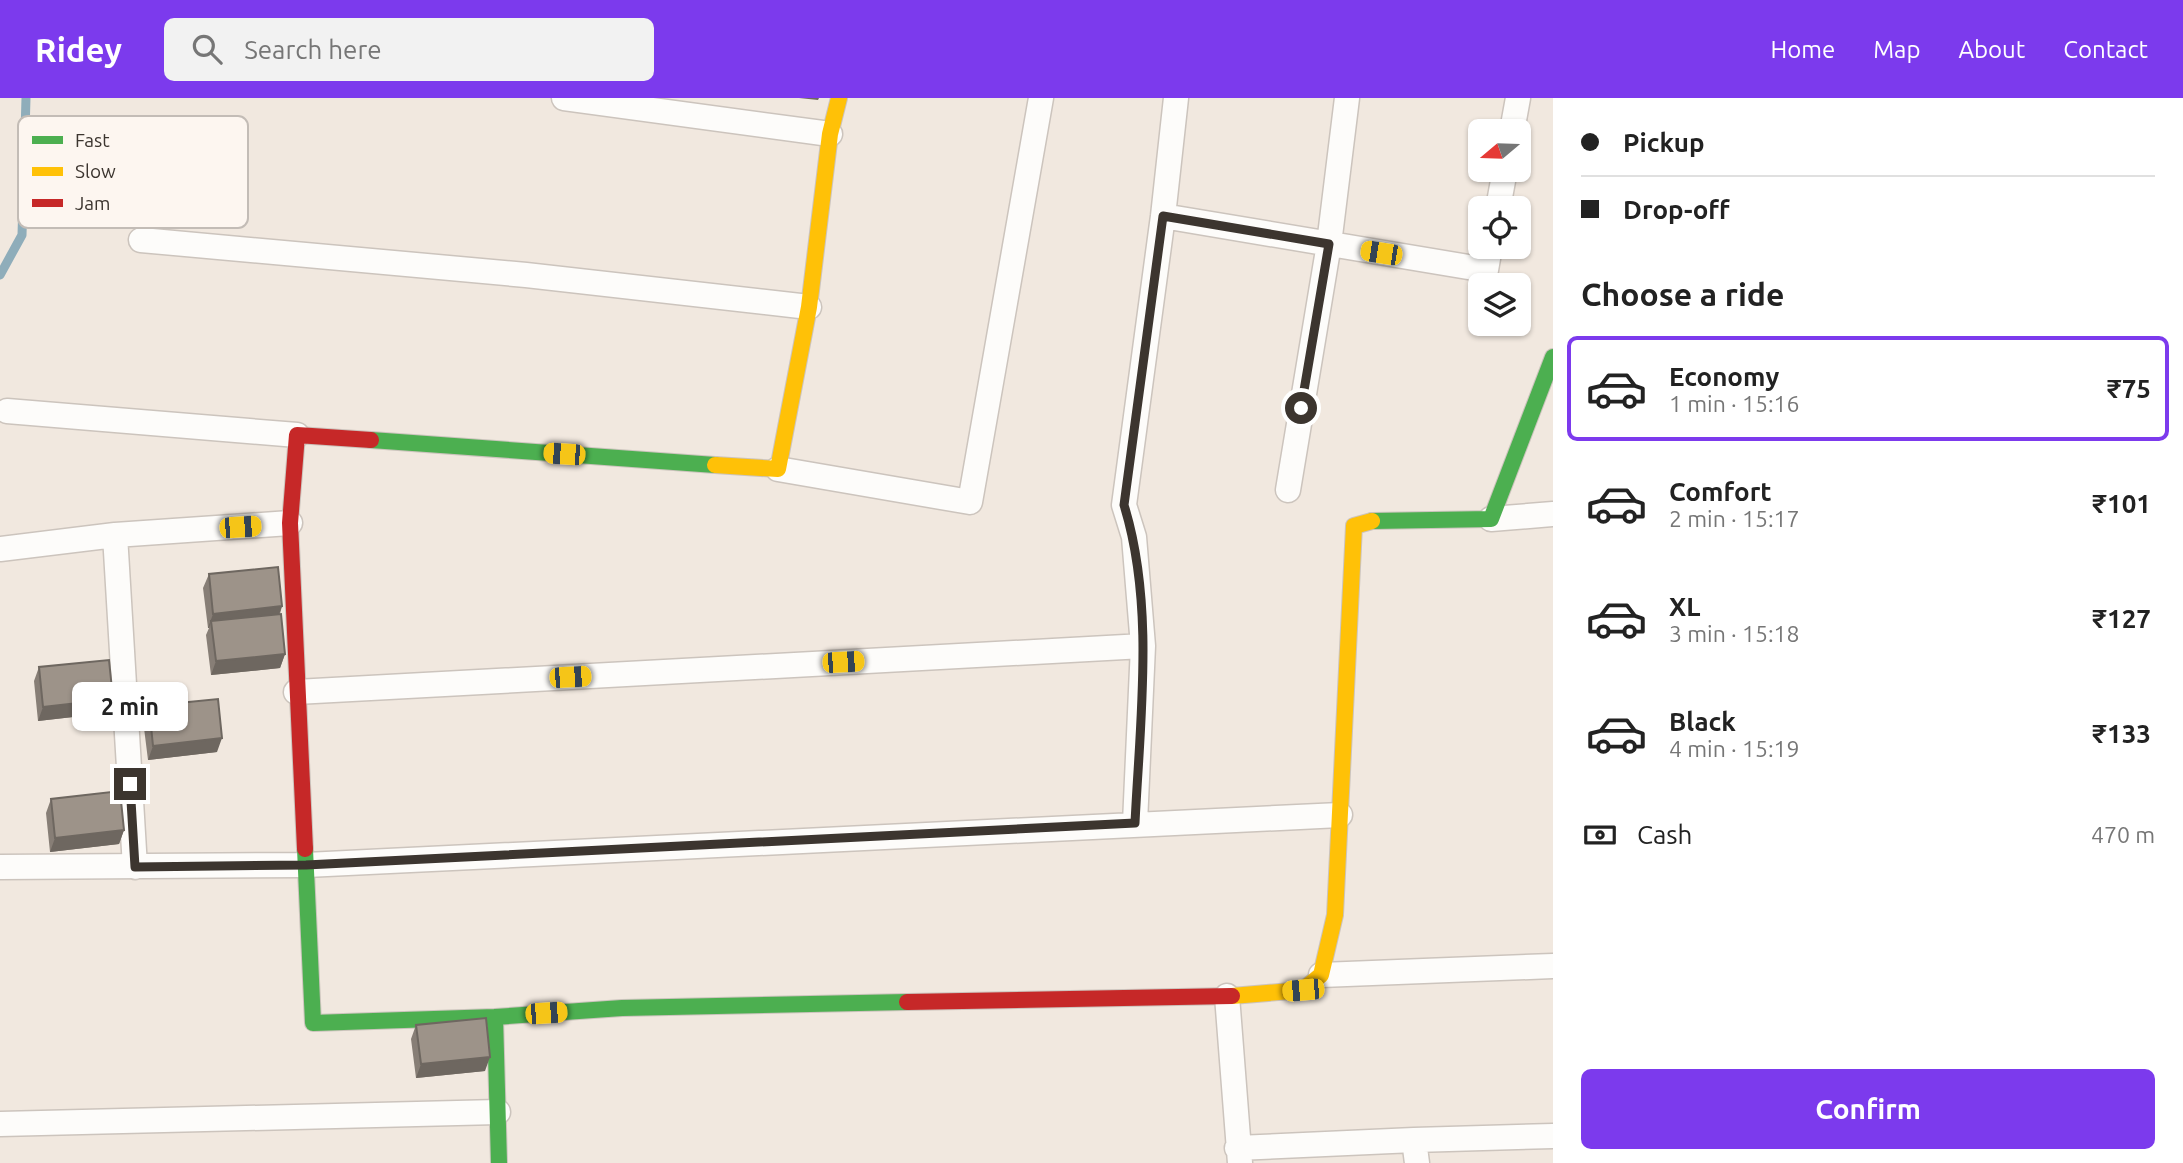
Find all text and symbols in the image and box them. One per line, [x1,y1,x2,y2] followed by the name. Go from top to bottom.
[164,18,654,81] search box
[188,30,226,68] icon: search
[35,31,122,68] text: Ridey
[244,35,382,64] text: Search here
[1770,36,1835,63] text: Home
[1873,36,1920,63] text: Map
[1958,36,2025,63] text: About
[2063,36,2148,63] text: Contact
[18,116,248,228] legend
[1468,119,1531,182] north arrow
[1468,119,1531,336] map controls
[1623,128,1705,157] text: Pickup
[75,129,110,151] text: Fast
[75,160,116,182] text: Slow
[75,192,111,214] text: Jam
[1623,195,1730,224] text: Drop-off
[1468,196,1531,259] button: locate
[1359,239,1404,267] car
[1468,273,1531,336] button: layers
[1581,276,1784,312] text: Choose a ride
[1585,357,1648,420] icon: car
[1669,362,1779,391] text: Economy
[2107,374,2151,403] text: ₹75
[1669,391,1800,416] text: 1 min · 15:16
[1285,392,1317,424] route start
[543,442,586,466] car
[1585,472,1648,535] icon: car
[1669,477,1772,506] text: Comfort
[2092,489,2151,518] text: ₹101
[1669,506,1800,531] text: 2 min · 15:17
[219,515,262,539] car
[1585,587,1648,650] icon: car
[1669,592,1700,621] text: XL
[2092,604,2151,633] text: ₹127
[1669,621,1800,646] text: 3 min · 15:18
[822,650,865,674] car
[549,665,592,689] car
[72,682,188,732] callout: 2 min
[101,694,159,719] text: 2 min
[1585,702,1648,765] icon: car
[1669,707,1736,736] text: Black
[2092,719,2151,748] text: ₹133
[1669,736,1800,761] text: 4 min · 15:19
[114,768,146,800] route end
[1581,816,1619,854] icon: cash
[1637,820,1692,849] text: Cash
[2091,822,2155,847] text: 470 m
[1282,978,1325,1002] car
[525,1001,568,1025] car
[1581,1069,2155,1149] button: Confirm

